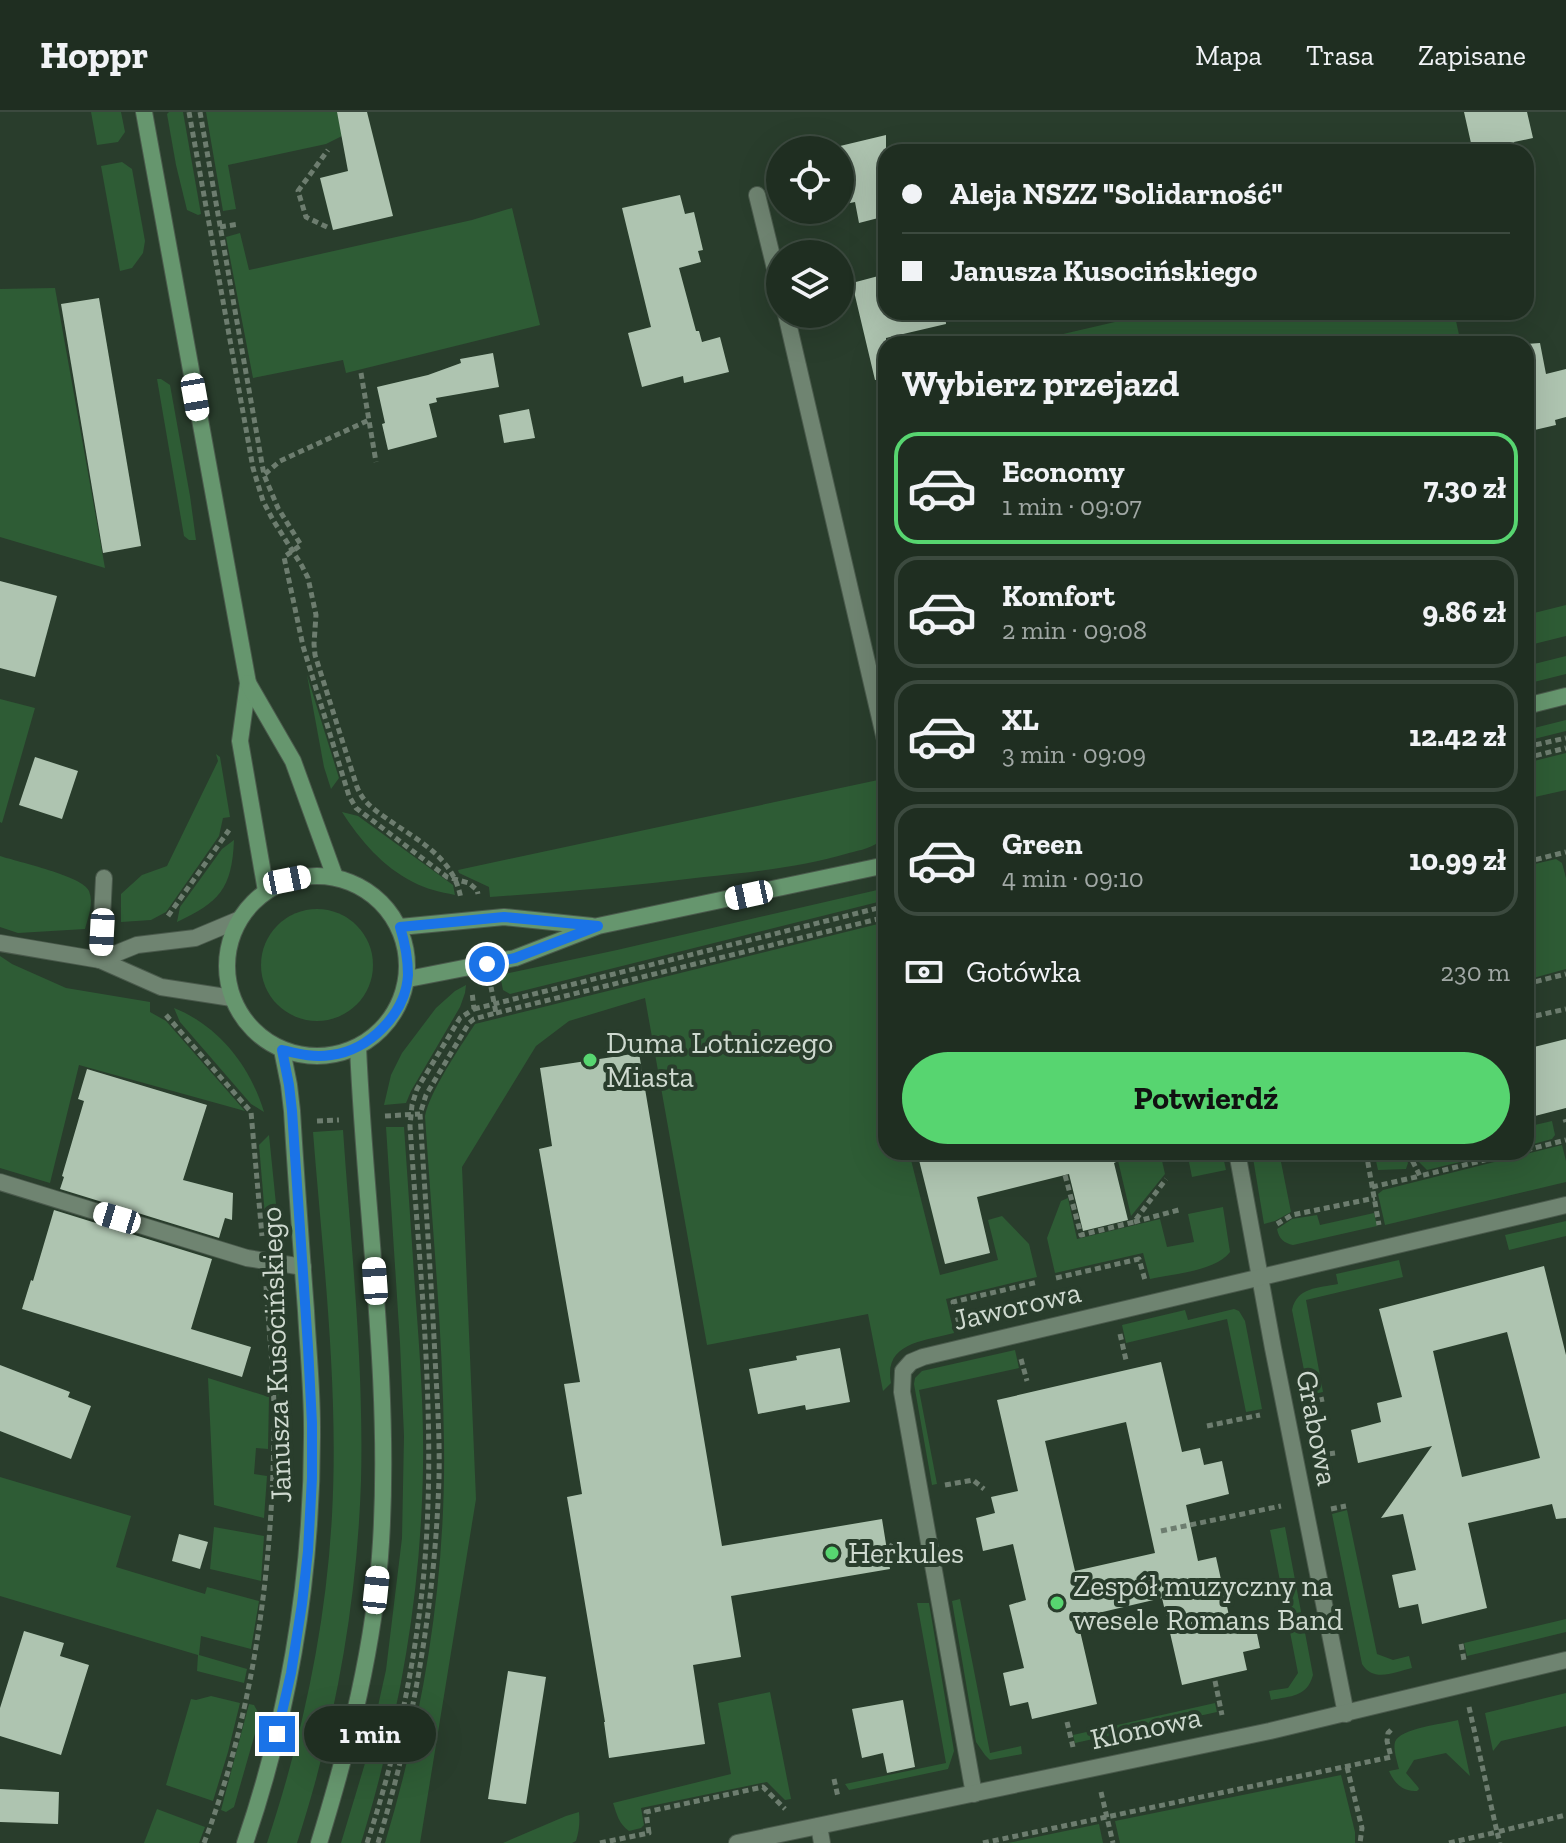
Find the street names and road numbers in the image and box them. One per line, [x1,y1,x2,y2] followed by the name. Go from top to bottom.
[253,1206,299,1504] street label: Janusza Kusocińskiego
[950,1274,1084,1338] street label: Jaworowa
[1288,1367,1346,1489] street label: Grabowa
[1087,1699,1205,1757] street label: Klonowa

